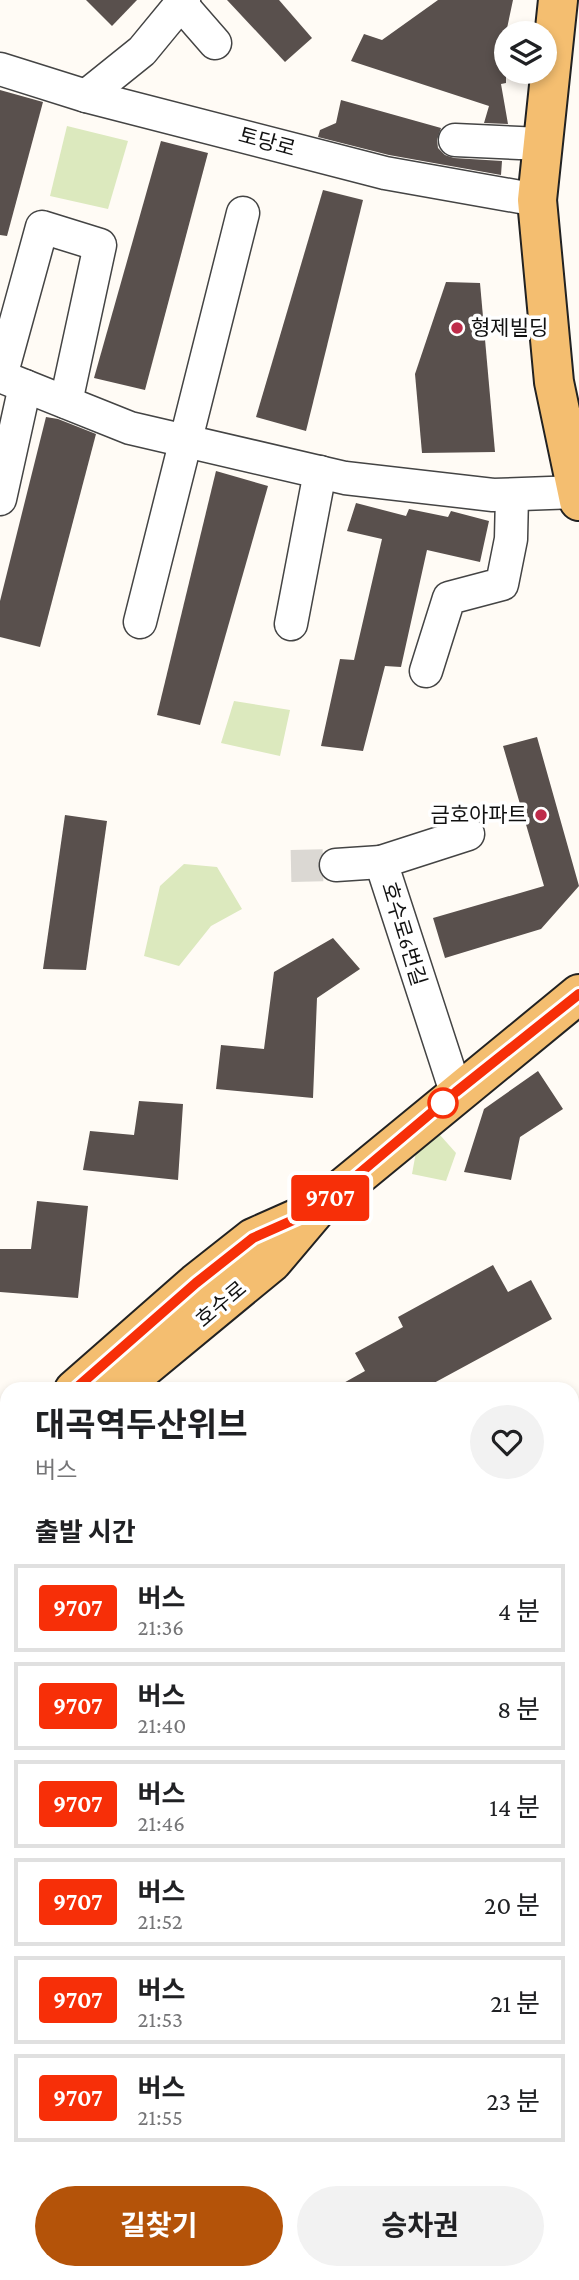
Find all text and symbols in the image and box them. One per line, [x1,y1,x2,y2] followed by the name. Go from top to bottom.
[494,21,557,84] map controls
[494,21,557,84] button: layers
[236,123,298,161] street label: 토당로
[471,316,548,340] place label: 형제빌딩
[449,320,465,336] marker: 형제빌딩
[430,803,527,827] place label: 금호아파트
[533,807,549,823] marker: 금호아파트
[377,879,431,989] street label: 호수로6번길
[428,1088,458,1118] unlabelled marker
[281,1175,379,1221] line badge: 9707
[305,1184,355,1211] text: 9707
[191,1276,251,1332] street label: 호수로
[470,1405,544,1479] button: heart
[35,1406,248,1443] text: 대곡역두산위브
[35,1457,77,1483] text: 버스
[35,1518,136,1547] text: 출발 시간
[138,1584,185,1613] text: 버스
[53,1594,103,1621] text: 9707
[498,1597,540,1626] text: 4 분
[138,1614,184,1640] text: 21:36
[138,1682,185,1711] text: 버스
[53,1692,103,1719] text: 9707
[497,1695,540,1724] text: 8 분
[138,1712,186,1738] text: 21:40
[138,1780,185,1809] text: 버스
[53,1790,103,1817] text: 9707
[489,1793,540,1822] text: 14 분
[138,1810,185,1836] text: 21:46
[138,1878,185,1907] text: 버스
[53,1888,103,1915] text: 9707
[484,1891,540,1920] text: 20 분
[138,1908,183,1934] text: 21:52
[138,1976,185,2005] text: 버스
[53,1986,103,2013] text: 9707
[490,1989,540,2018] text: 21 분
[138,2006,183,2032] text: 21:53
[138,2074,185,2103] text: 버스
[53,2084,103,2111] text: 9707
[486,2087,540,2116] text: 23 분
[138,2104,183,2130] text: 21:55
[35,2186,283,2266] button: 길찾기
[297,2186,544,2266] button: 승차권

